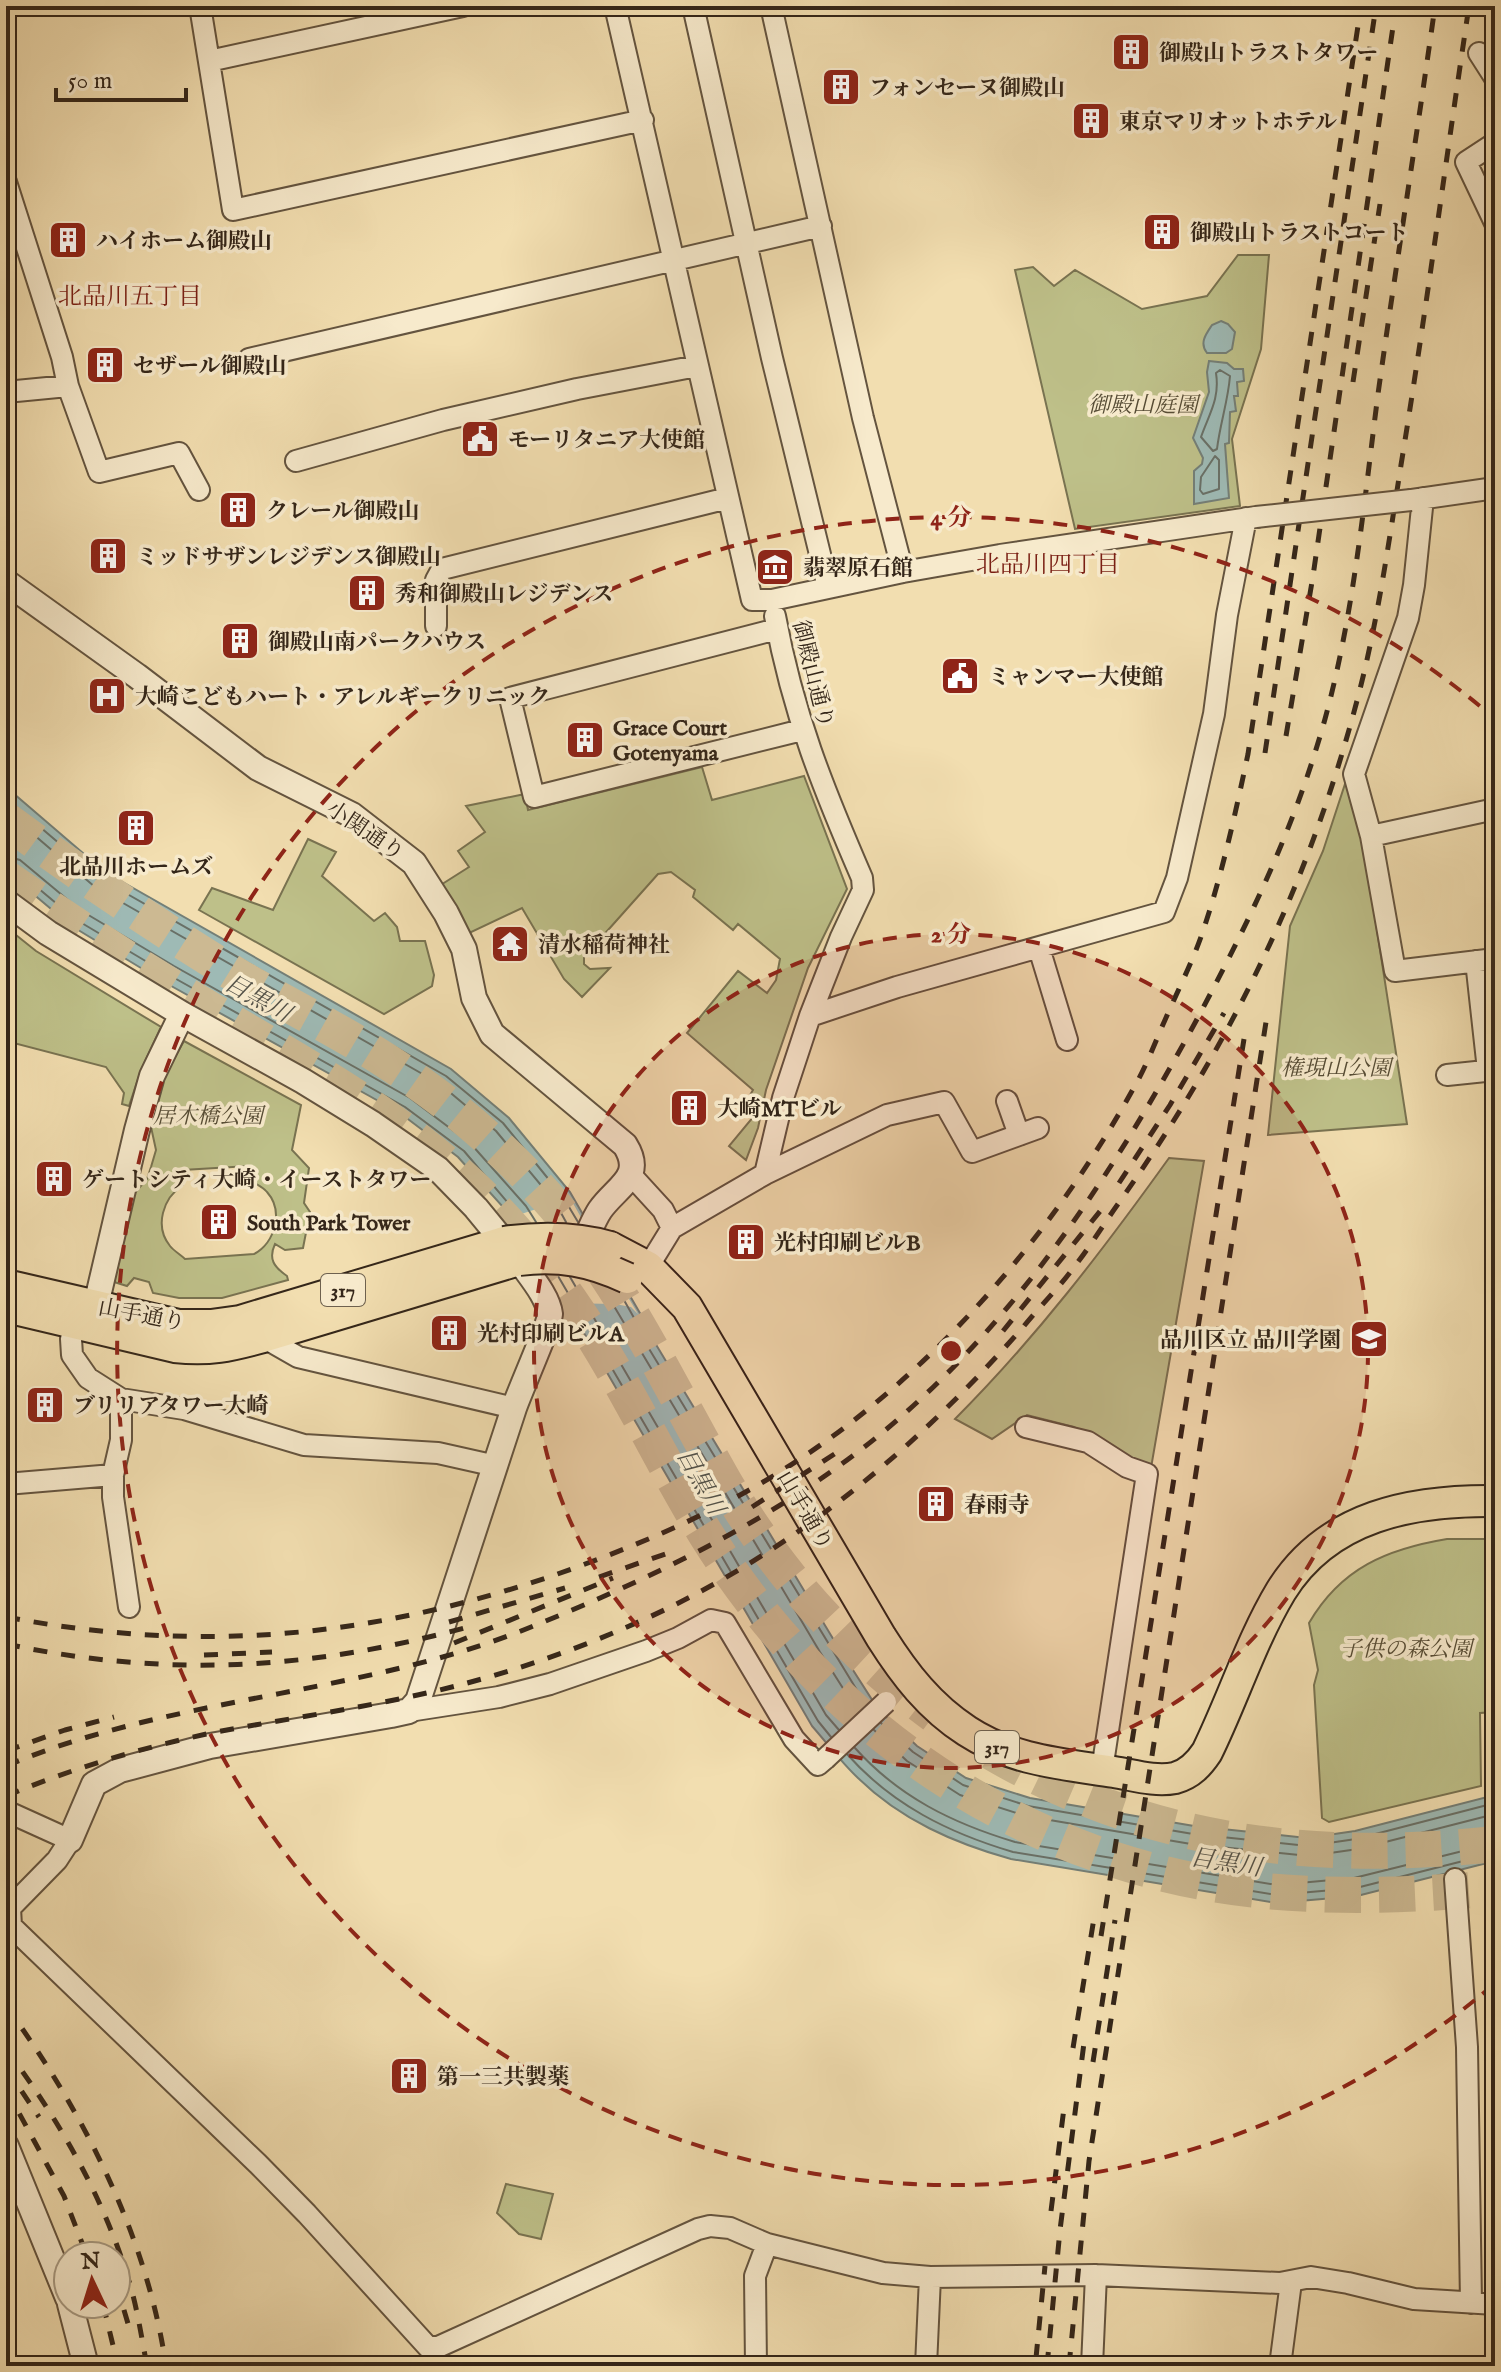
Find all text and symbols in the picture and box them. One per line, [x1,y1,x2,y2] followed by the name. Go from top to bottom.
[1110,31,1152,73] building icon: 御殿山トラストタワー
[1159,40,1378,68] place label: 御殿山トラストタワー
[56,52,186,102] scale bar
[68,66,112,97] text: 50 m
[820,66,862,108] building icon: フォンセーヌ御殿山
[869,75,1065,103] place label: フォンセーヌ御殿山
[1070,100,1112,142] building icon: 東京マリオットホテル
[1119,109,1337,137] place label: 東京マリオットホテル
[1141,211,1183,253] building icon: 御殿山トラストコート
[47,219,89,261] building icon: ハイホーム御殿山
[1190,220,1408,248] place label: 御殿山トラストコート
[96,228,272,256] place label: ハイホーム御殿山
[58,282,202,313] district label: 北品川五丁目
[84,344,126,386] building icon: セザール御殿山
[133,353,287,381] place label: セザール御殿山
[1088,392,1201,420] park label: 御殿山庭園
[459,418,501,460] public building icon: モーリタニア大使館
[508,427,705,455] place label: モーリタニア大使館
[217,489,259,531] building icon: クレール御殿山
[266,498,420,526] place label: クレール御殿山
[930,503,972,534] text: 4 分
[87,535,129,577] building icon: ミッドサザンレジデンス御殿山
[136,544,441,572] place label: ミッドサザンレジデンス御殿山
[754,546,796,588] museum icon: 翡翠原石館
[976,550,1120,581] district label: 北品川四丁目
[803,555,913,583] place label: 翡翠原石館
[346,572,388,614] building icon: 秀和御殿山レジデンス
[395,581,613,609] place label: 秀和御殿山レジデンス
[785,618,839,731] street label: 御殿山通り
[219,620,261,662] building icon: 御殿山南パークハウス
[268,629,486,657] place label: 御殿山南パークハウス
[939,655,981,697] public building icon: ミャンマー大使館
[988,664,1164,692] place label: ミャンマー大使館
[86,675,128,717] hospital icon: 大崎こどもハート・アレルギークリニック
[135,684,550,712] place label: 大崎こどもハート・アレルギークリニック
[613,715,727,768] place label: Grace Court Gotenyama
[564,719,606,761] building icon: Grace Court Gotenyama
[321,795,409,868] street label: 小関通り
[115,807,157,849] building icon: 北品川ホームズ
[59,854,213,882] place label: 北品川ホームズ
[931,920,971,951] text: 2 分
[489,923,531,965] temple icon: 清水稲荷神社
[538,932,670,960] place label: 清水稲荷神社
[218,968,299,1032] water label: 目黒川
[1281,1055,1394,1083] park label: 権現山公園
[668,1087,710,1129] building icon: 大崎MTビル
[717,1096,842,1124] place label: 大崎MTビル
[153,1103,266,1131] park label: 居木橋公園
[33,1158,75,1200] building icon: ゲートシティ大崎・イーストタワー
[82,1167,431,1195] place label: ゲートシティ大崎・イーストタワー
[198,1201,240,1243] building icon: South Park Tower
[247,1210,411,1238] place label: South Park Tower
[725,1221,767,1263] building icon: 光村印刷ビルB
[774,1230,921,1258] place label: 光村印刷ビルB
[321,1274,365,1306] road number: 317
[96,1294,187,1338] street label: 山手通り
[428,1312,470,1354] building icon: 光村印刷ビルA
[1348,1318,1390,1360] school or university icon: 品川区立 品川学園
[477,1321,625,1349] place label: 光村印刷ビルA
[1160,1327,1341,1355] place label: 品川区立 品川学園
[937,1337,965,1365] centre of rings
[24,1384,66,1426] building icon: ブリリアタワー大崎
[73,1393,269,1421] place label: ブリリアタワー大崎
[669,1443,732,1523] water label: 目黒川
[770,1466,838,1556] street label: 山手通り
[915,1483,957,1525] building icon: 春雨寺
[964,1492,1030,1520] place label: 春雨寺
[1340,1636,1475,1664] park label: 子供の森公園
[975,1731,1019,1763] road number: 317
[1188,1843,1267,1885] water label: 目黒川
[388,2055,430,2097] building icon: 第一三共製薬
[437,2064,569,2092] place label: 第一三共製薬
[52,2240,132,2320] north arrow
[79,2247,101,2277] text: N

